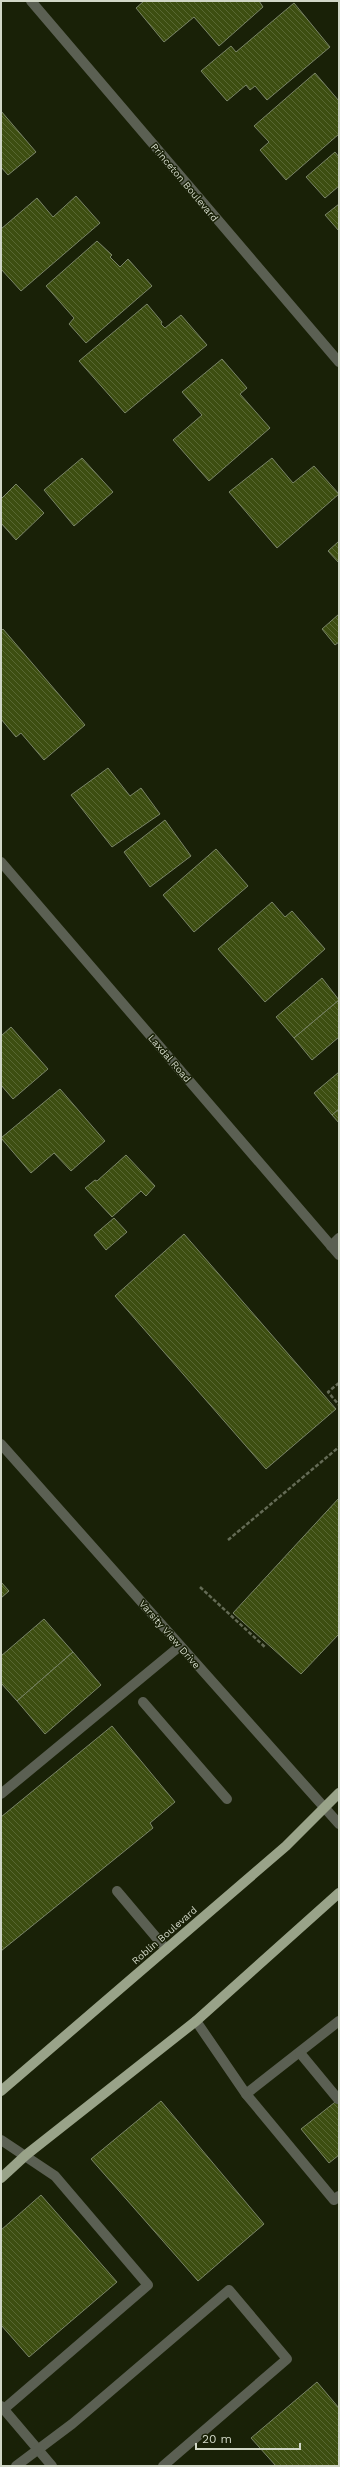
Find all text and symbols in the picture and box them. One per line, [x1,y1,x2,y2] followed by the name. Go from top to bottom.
[149,141,220,224] street label: Princeton Boulevard
[146,1032,193,1084] street label: Laxdal Road
[137,1598,202,1671] street label: Varsity View Drive
[130,1904,199,1967] street label: Roblin Boulevard
[196,2425,300,2451] scale bar
[202,2432,232,2446] text: 20 m

